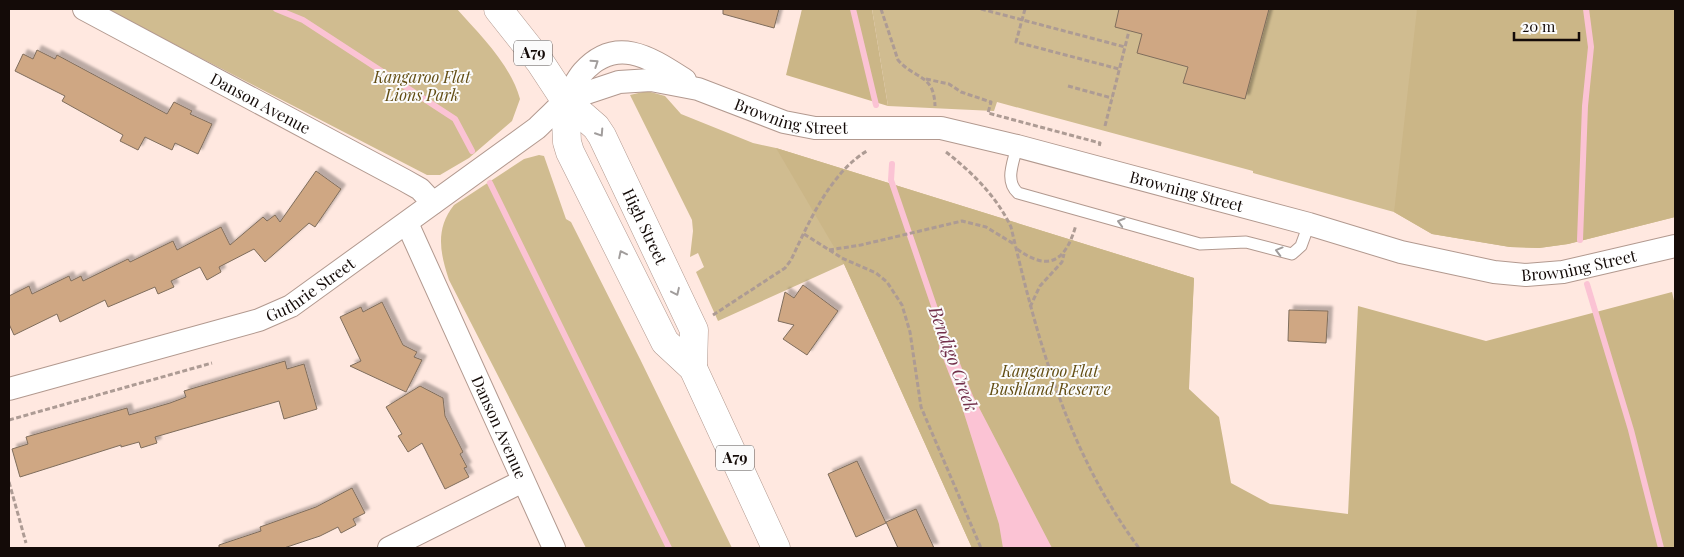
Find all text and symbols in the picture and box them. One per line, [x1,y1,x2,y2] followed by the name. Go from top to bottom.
[1514,10,1579,42] scale bar
[1522,16,1556,36] text: 20 m
[514,40,552,66] road number: A79
[589,60,599,69] one-way arrow
[372,66,471,105] park label: Kangaroo Flat Lions Park
[207,67,314,138] street label: Danson Avenue
[732,93,848,138] street label: Browning Street
[593,128,603,137] one-way arrow
[1127,166,1246,216] street label: Browning Street
[618,185,672,268] street label: High Street
[1118,218,1126,228] one-way arrow
[1520,244,1639,285] street label: Browning Street
[1275,247,1284,257] one-way arrow
[618,251,628,260] one-way arrow
[262,252,359,326] street label: Guthrie Street
[670,287,681,296] one-way arrow
[923,302,984,415] water label: Bendigo Creek
[988,360,1111,399] park label: Kangaroo Flat Bushland Reserve
[467,372,532,482] street label: Danson Avenue
[716,446,754,470] road number: A79

